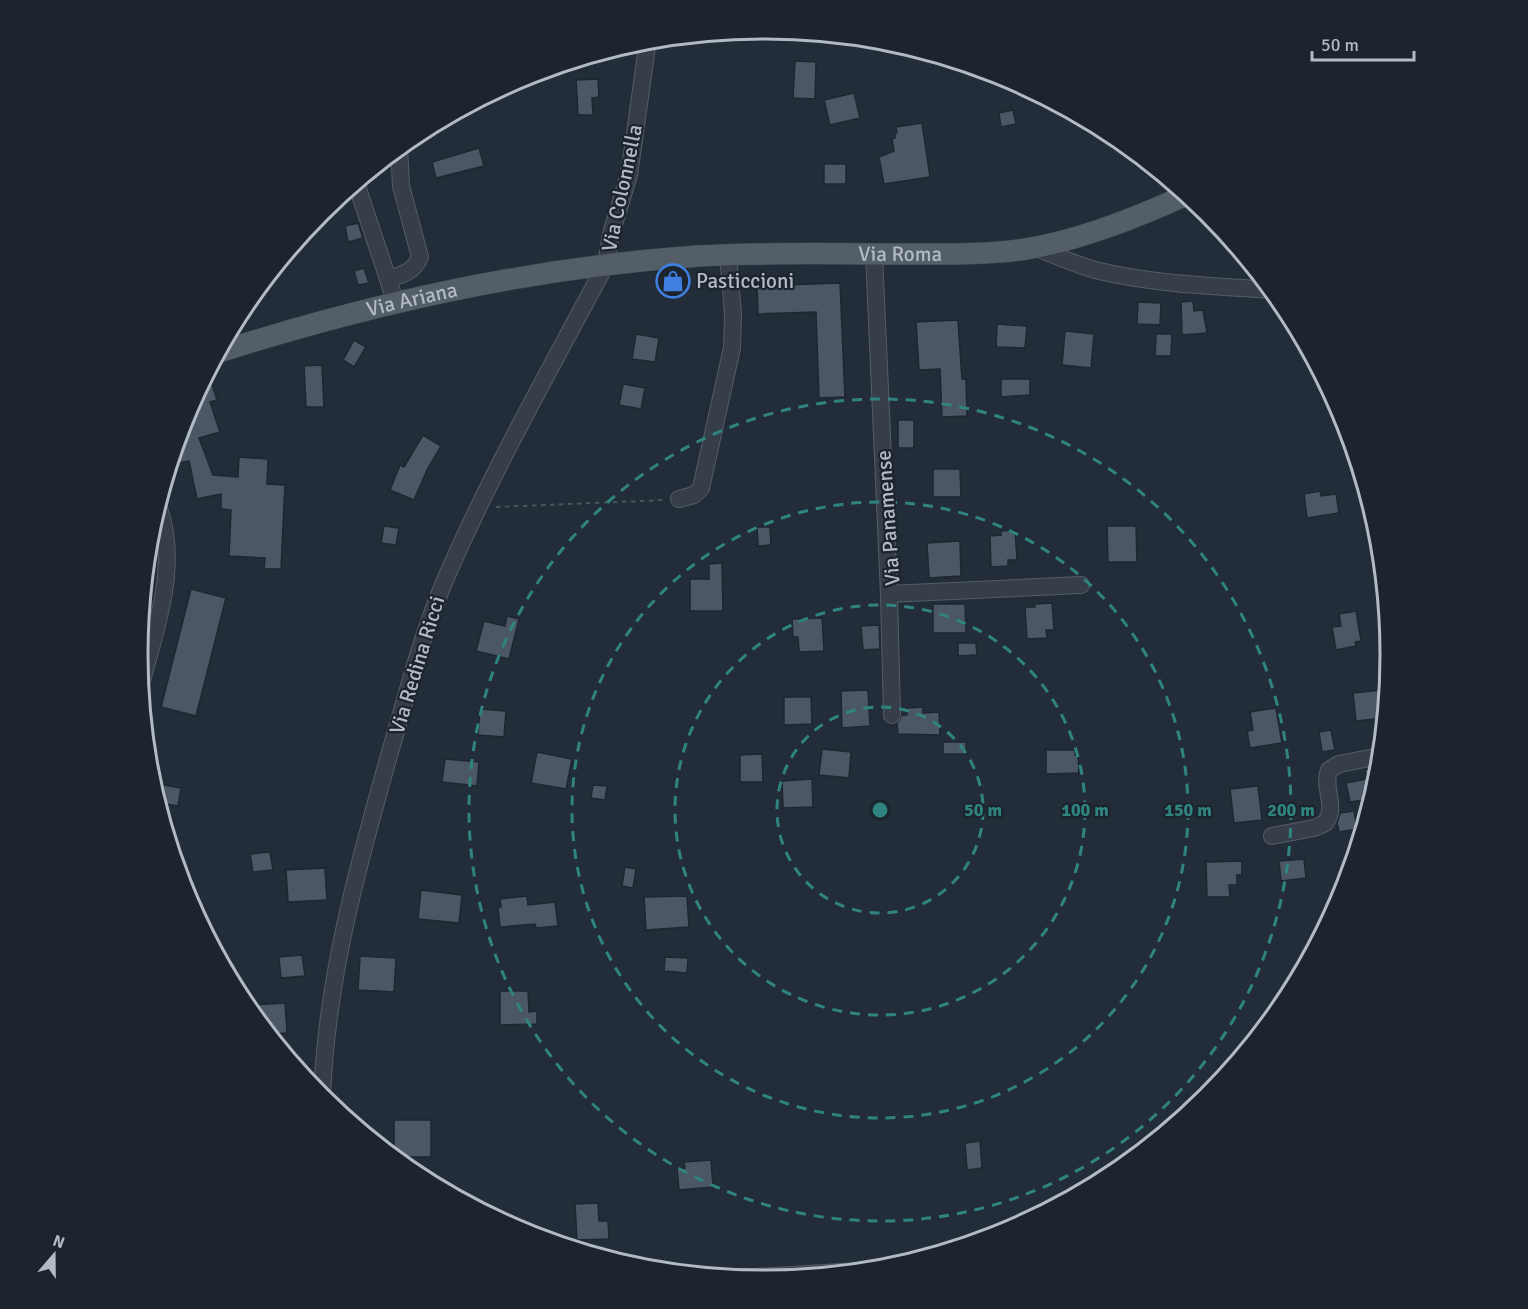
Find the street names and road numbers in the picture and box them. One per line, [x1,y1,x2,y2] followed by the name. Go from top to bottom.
[596,122,648,254] street label: Via Colonnella
[858,241,942,267] street label: Via Roma
[364,277,460,322] street label: Via Ariana
[870,449,906,587] street label: Via Panamense
[384,593,450,737] street label: Via Redina Ricci

